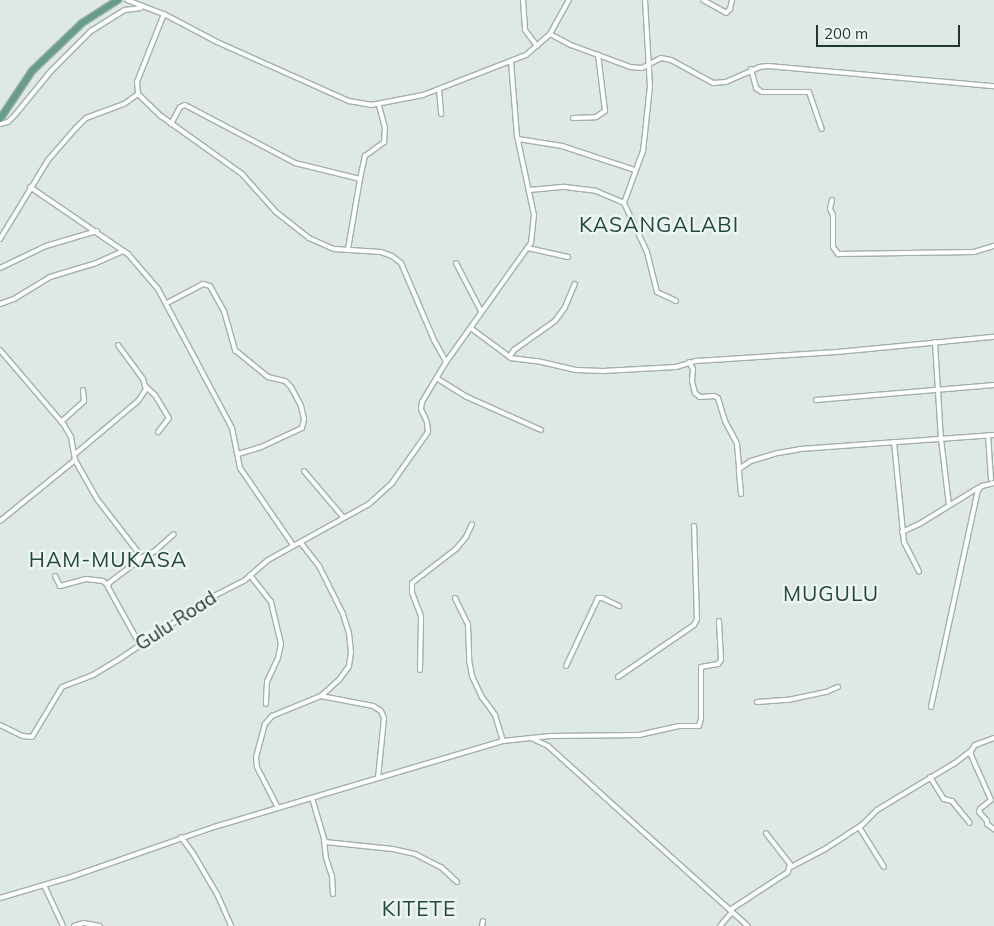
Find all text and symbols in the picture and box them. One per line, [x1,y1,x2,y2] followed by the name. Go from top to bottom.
[819,15,963,47] scale bar
[824,24,868,43] text: 200 m
[578,211,740,237] district label: KASANGALABI
[28,546,188,572] district label: HAM-MUKASA
[782,580,880,606] district label: MUGULU
[131,586,221,656] street label: Gulu Road
[381,895,457,921] district label: KITETE

